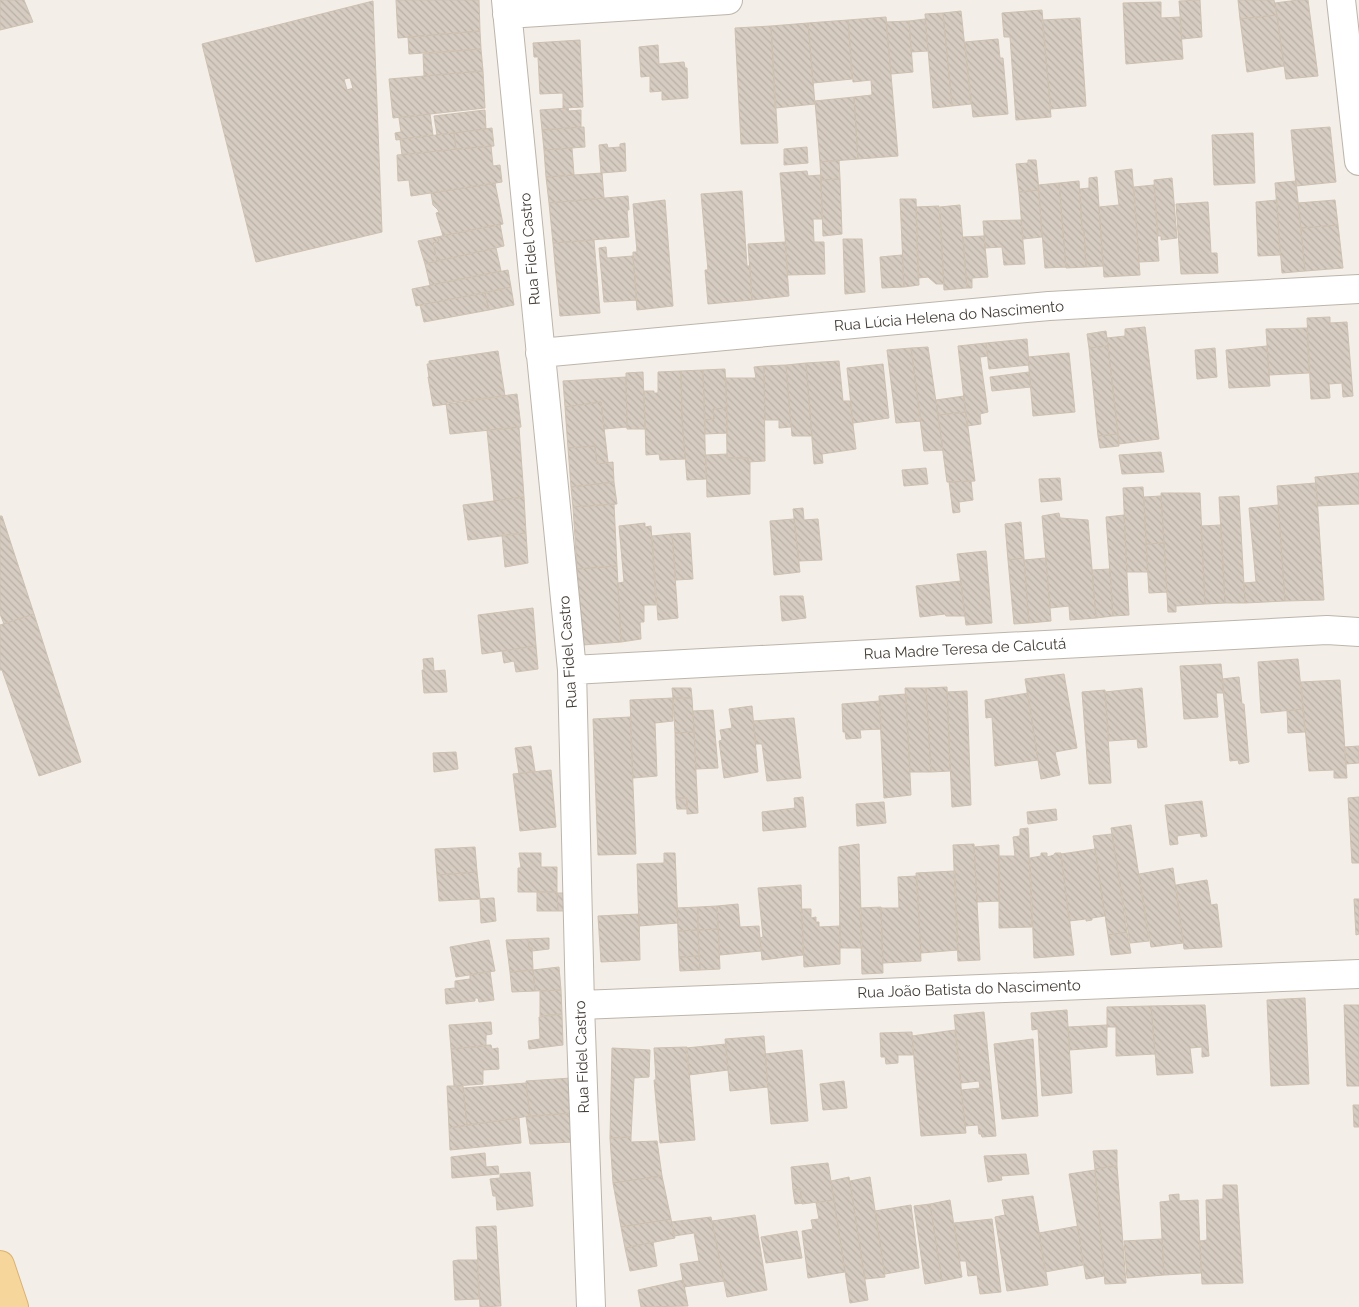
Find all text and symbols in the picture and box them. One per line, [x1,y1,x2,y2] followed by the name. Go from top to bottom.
[516,192,544,306] street label: Rua Fidel Castro
[833,297,1065,335] street label: Rua Lúcia Helena do Nascimento
[555,595,581,709] street label: Rua Fidel Castro
[863,635,1067,663] street label: Rua Madre Teresa de Calcutá
[857,976,1081,1002] street label: Rua João Batista do Nascimento
[571,1000,593,1114] street label: Rua Fidel Castro

